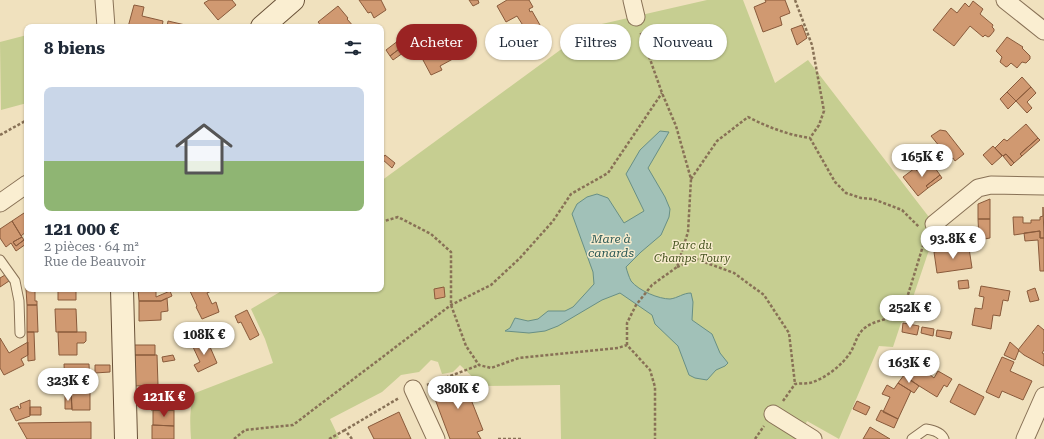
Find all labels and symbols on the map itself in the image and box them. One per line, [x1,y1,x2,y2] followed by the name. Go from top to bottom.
[889,144,955,178] pin: 165K €
[916,226,990,260] pin: 93.8K €
[588,232,634,260] water label: Mare à canards
[654,239,730,265] park label: Parc du Champs Toury
[877,295,943,329] pin: 252K €
[171,322,237,356] pin: 108K €
[876,350,942,384] pin: 163K €
[35,368,101,402] pin: 323K €
[425,376,491,410] pin: 380K €
[131,384,197,418] pin: 121K €

